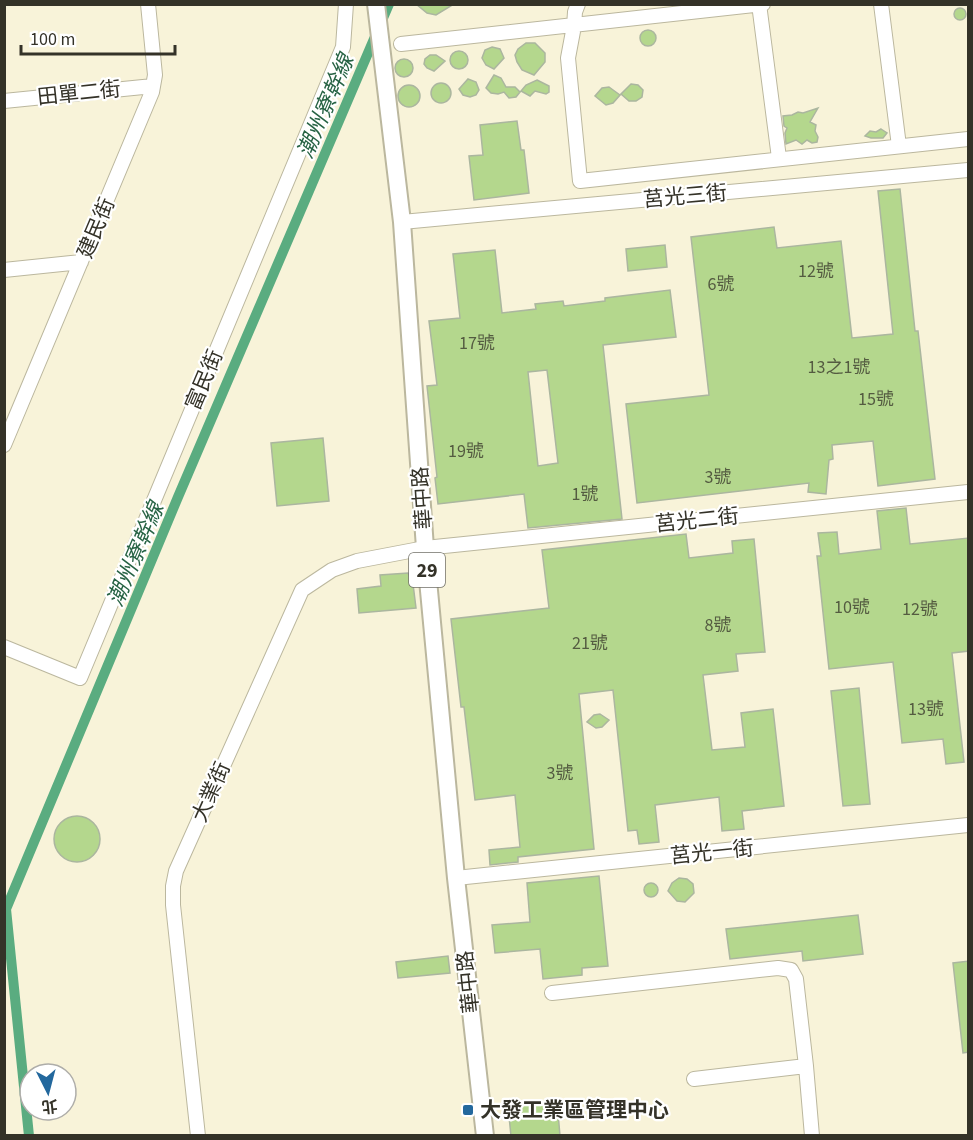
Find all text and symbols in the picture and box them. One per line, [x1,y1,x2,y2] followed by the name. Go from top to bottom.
[21,18,176,56] scale bar
[30,27,75,52] text: 100 m
[290,47,363,163] water label: 潮州寮幹線
[36,74,122,112] street label: 田單二街
[642,177,728,215] street label: 莒光三街
[70,193,122,263] street label: 建民街
[798,259,834,284] house number: 12號
[708,272,734,297] house number: 6號
[459,331,495,356] house number: 17號
[178,345,230,415] street label: 富民街
[808,355,870,380] house number: 13之1號
[858,387,894,412] house number: 15號
[448,439,484,464] house number: 19號
[705,465,731,490] house number: 3號
[405,466,439,530] street label: 華中路
[572,482,598,507] house number: 1號
[100,495,173,611] water label: 潮州寮幹線
[654,501,740,539] street label: 莒光二街
[409,553,445,587] road number: 29
[834,595,870,620] house number: 10號
[902,597,938,622] house number: 12號
[705,613,731,638] house number: 8號
[572,631,608,656] house number: 21號
[908,697,944,722] house number: 13號
[184,757,238,827] street label: 大業街
[547,761,573,786] house number: 3號
[669,833,755,871] street label: 莒光一街
[450,949,486,1015] street label: 華中路
[18,1062,78,1122] north arrow
[40,1094,59,1118] text: 北
[480,1095,669,1125] place label: 大發工業區管理中心
[461,1103,475,1117] marker: 大發工業區管理中心

